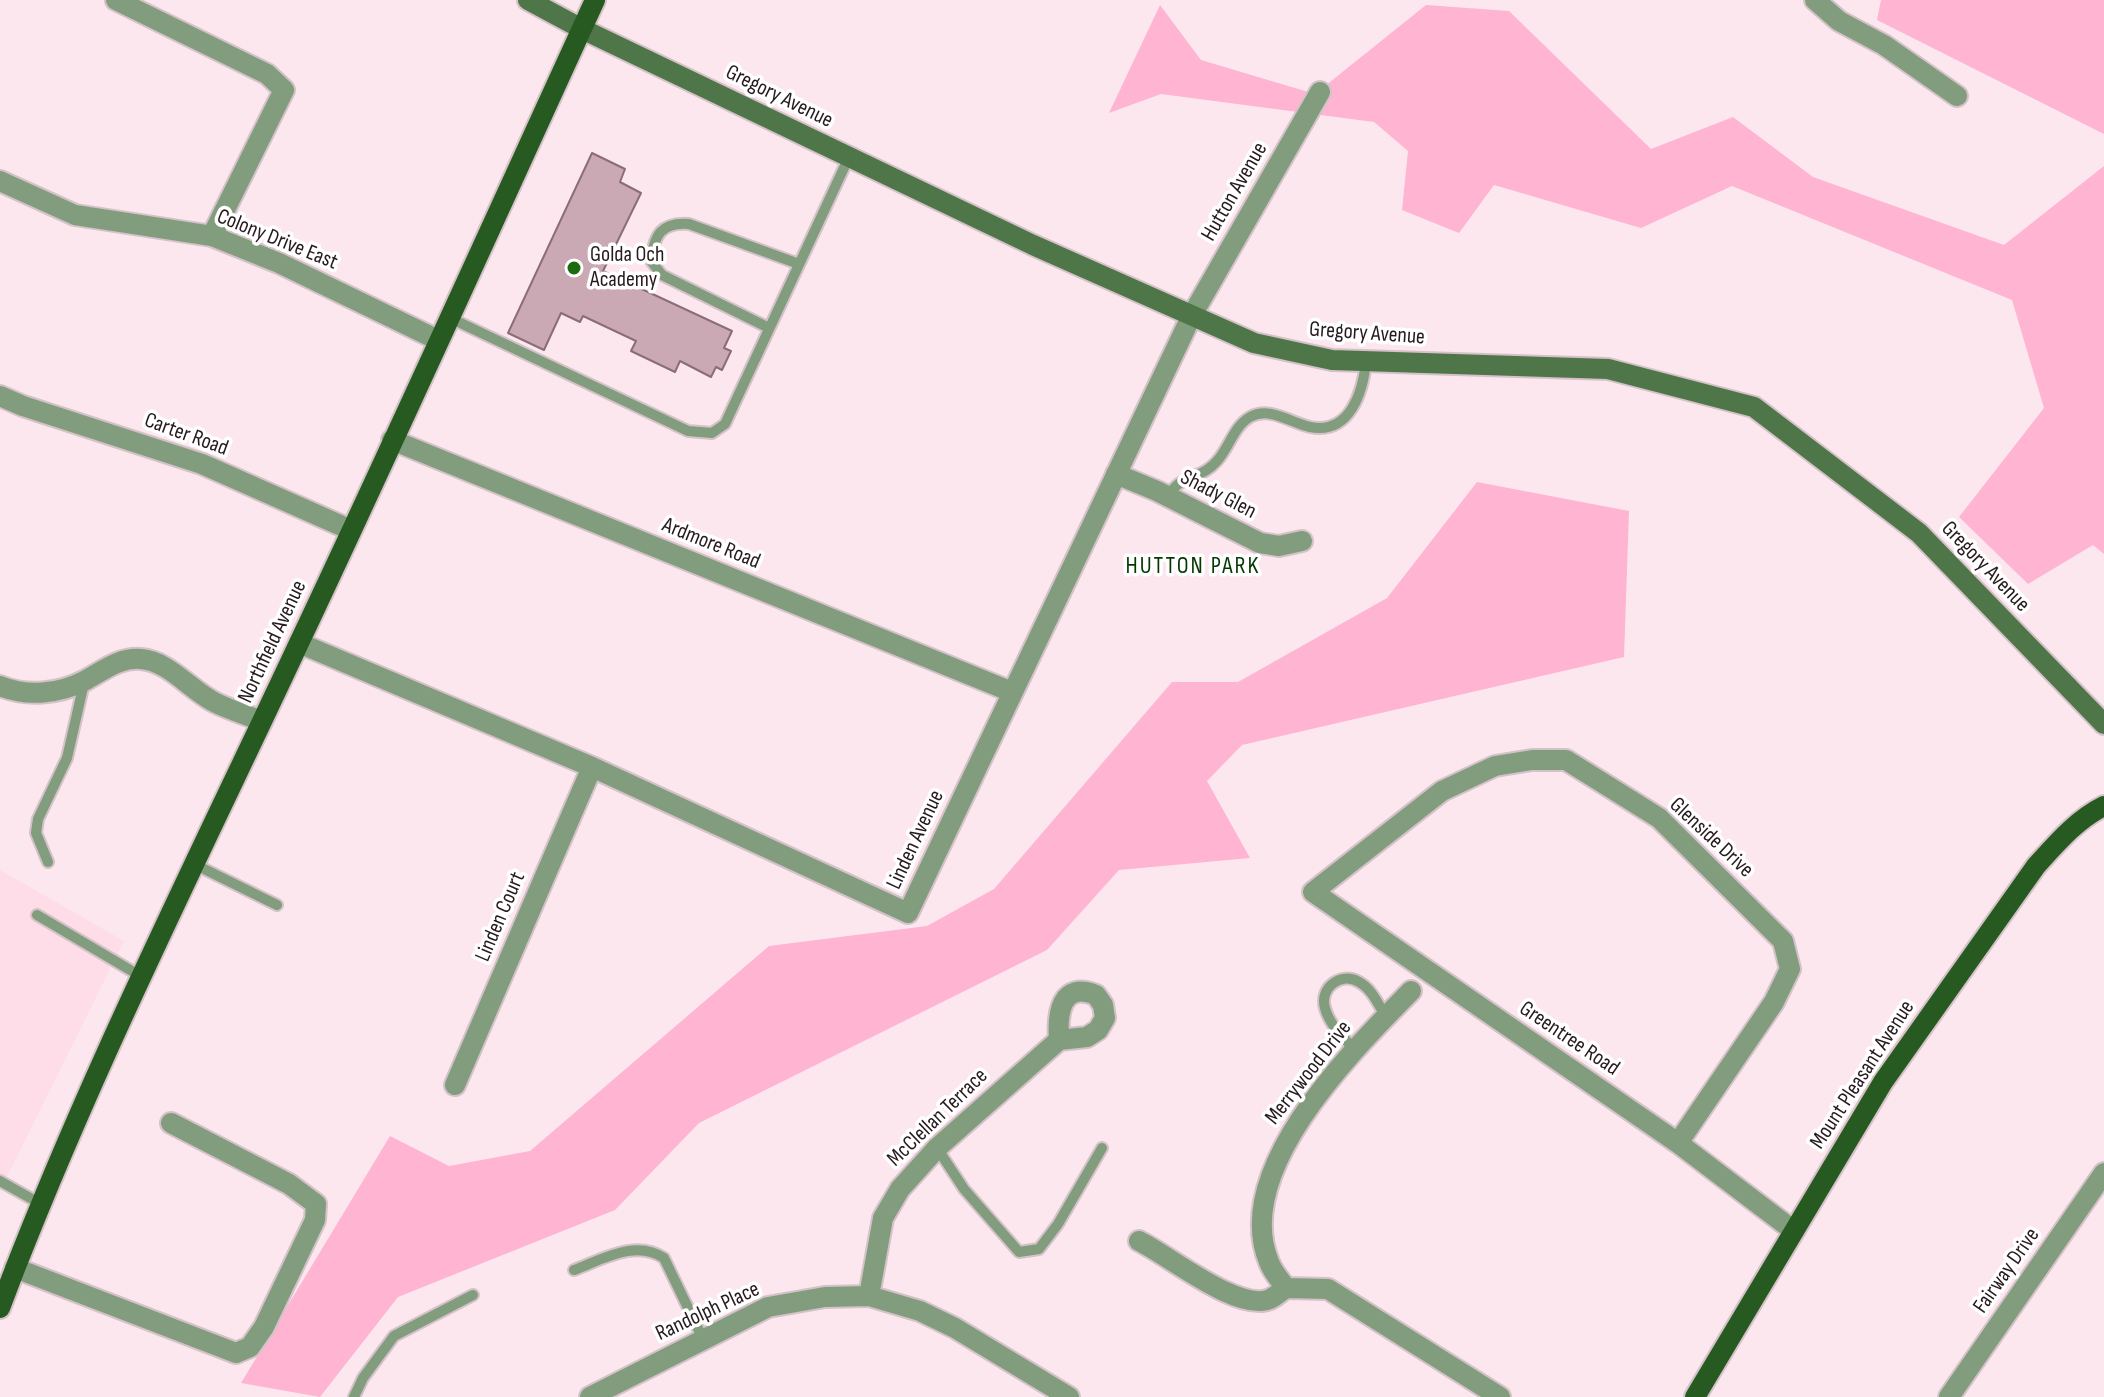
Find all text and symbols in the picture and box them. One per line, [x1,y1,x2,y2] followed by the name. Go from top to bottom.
[721,60,837,134] street label: Gregory Avenue
[1196,138,1274,246] street label: Hutton Avenue
[213,204,341,276] street label: Colony Drive East
[590,242,664,294] place label: Golda Och Academy
[565,259,583,277] marker: Golda Och Academy
[1308,317,1426,351] street label: Gregory Avenue
[141,408,231,462] street label: Carter Road
[1176,465,1260,525] street label: Shady Glen
[658,512,764,576] street label: Ardmore Road
[1935,516,2035,618] street label: Gregory Avenue
[1126,553,1260,581] district label: HUTTON PARK
[233,577,313,707] street label: Northfield Avenue
[882,786,950,894] street label: Linden Avenue
[1663,792,1759,884] street label: Glenside Drive
[470,868,532,966] street label: Linden Court
[1514,996,1624,1082] street label: Greentree Road
[1805,996,1921,1154] street label: Mount Pleasant Avenue
[1260,1016,1358,1130] street label: Merrywood Drive
[882,1063,994,1173] street label: McClellan Terrace
[1968,1223,2046,1319] street label: Fairway Drive
[652,1276,764,1348] street label: Randolph Place

